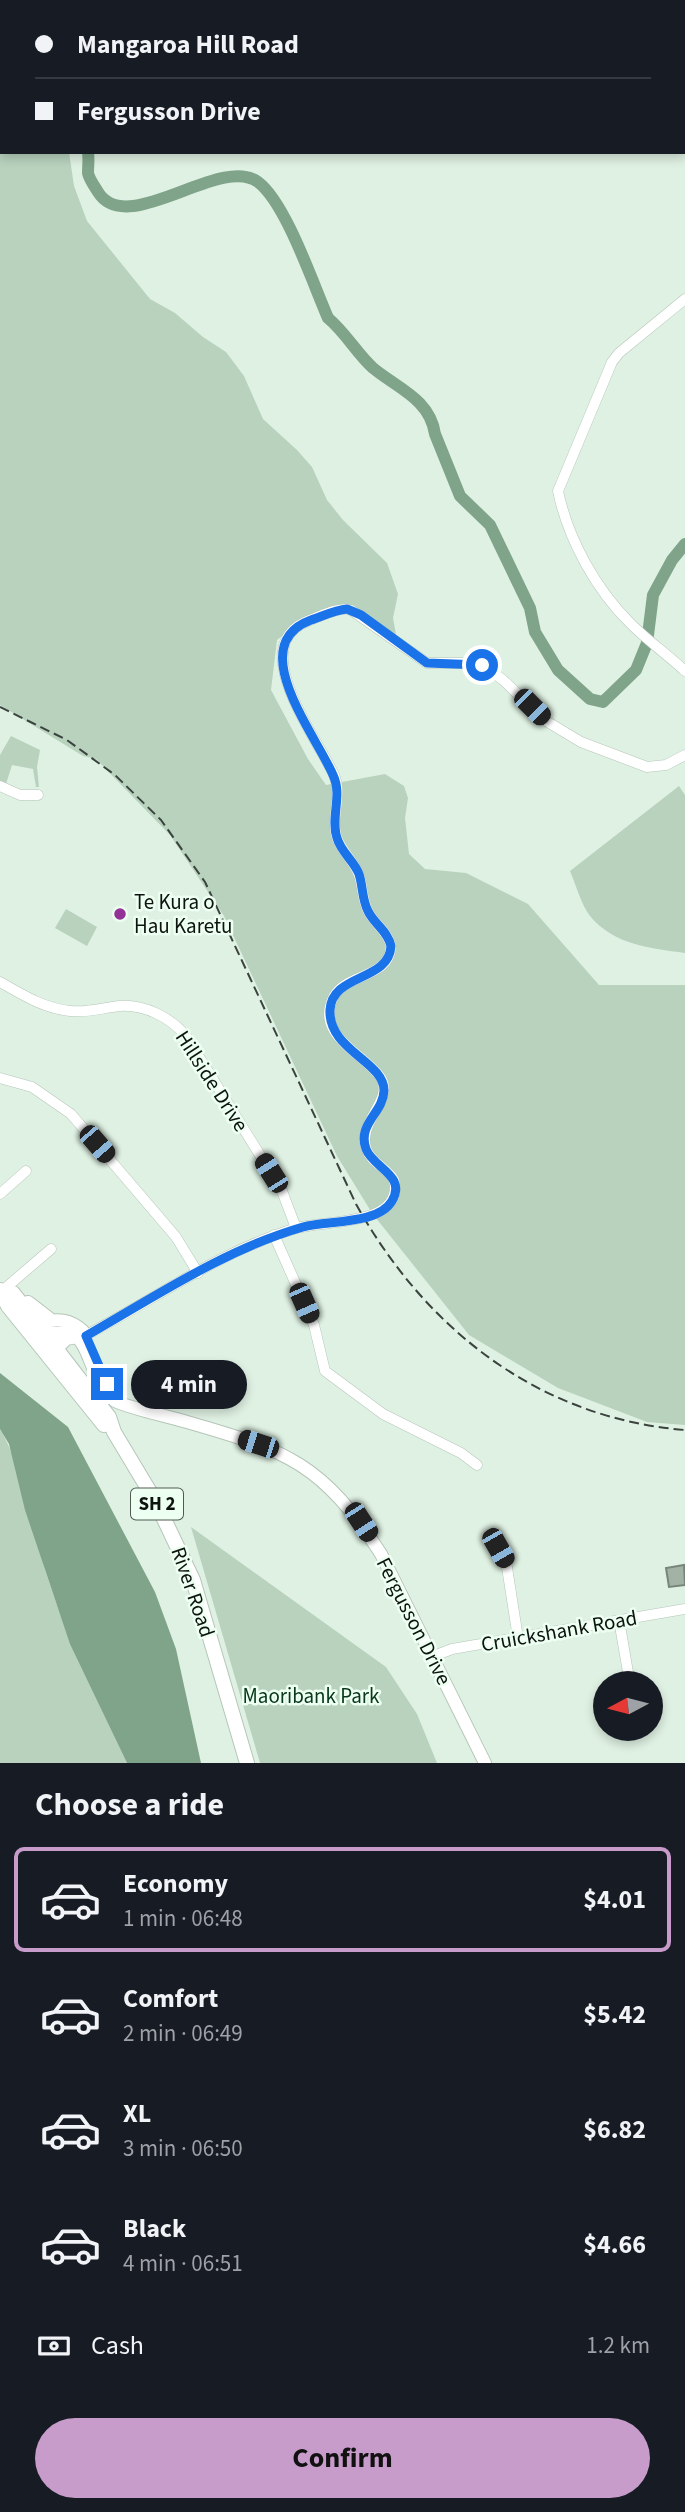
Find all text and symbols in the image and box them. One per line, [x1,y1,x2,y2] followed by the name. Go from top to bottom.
[77,26,299,63] text: Mangaroa Hill Road
[77,93,261,130] text: Fergusson Drive
[466,649,498,681] route start
[510,685,555,729] car
[134,887,232,941] place label: Te Kura o Hau Karetu
[112,906,128,922] marker: Te Kura o Hau Karetu
[168,1024,256,1138] street label: Hillside Drive
[76,1121,119,1167] car
[251,1150,292,1196] car
[286,1280,323,1326] car
[132,1360,247,1408] callout: 4 min
[91,1368,123,1400] route end
[161,1368,217,1401] text: 4 min
[235,1428,282,1460] car
[131,1488,183,1520] road number: SH 2
[341,1499,382,1545] car
[479,1525,518,1571] car
[164,1543,222,1641] street label: River Road
[369,1552,459,1690] street label: Fergusson Drive
[479,1603,639,1659] street label: Cruickshank Road
[593,1671,663,1741] north arrow
[593,1671,663,1741] map controls
[243,1681,380,1711] park label: Maoribank Park
[35,1782,224,1828] text: Choose a ride
[123,1865,228,1902] text: Economy
[39,1868,102,1931] icon: car
[583,1881,646,1918] text: $4.01
[123,1902,243,1935] text: 1 min · 06:48
[123,1980,218,2017] text: Comfort
[39,1983,102,2046] icon: car
[583,1996,646,2033] text: $5.42
[123,2017,243,2050] text: 2 min · 06:49
[123,2095,151,2132] text: XL
[39,2098,102,2161] icon: car
[583,2111,646,2148] text: $6.82
[123,2132,243,2165] text: 3 min · 06:50
[123,2210,186,2247] text: Black
[39,2213,102,2276] icon: car
[583,2226,646,2263] text: $4.66
[123,2247,243,2280] text: 4 min · 06:51
[35,2327,73,2365] icon: cash
[91,2327,144,2364] text: Cash
[586,2329,650,2362] text: 1.2 km
[35,2418,650,2498] button: Confirm

